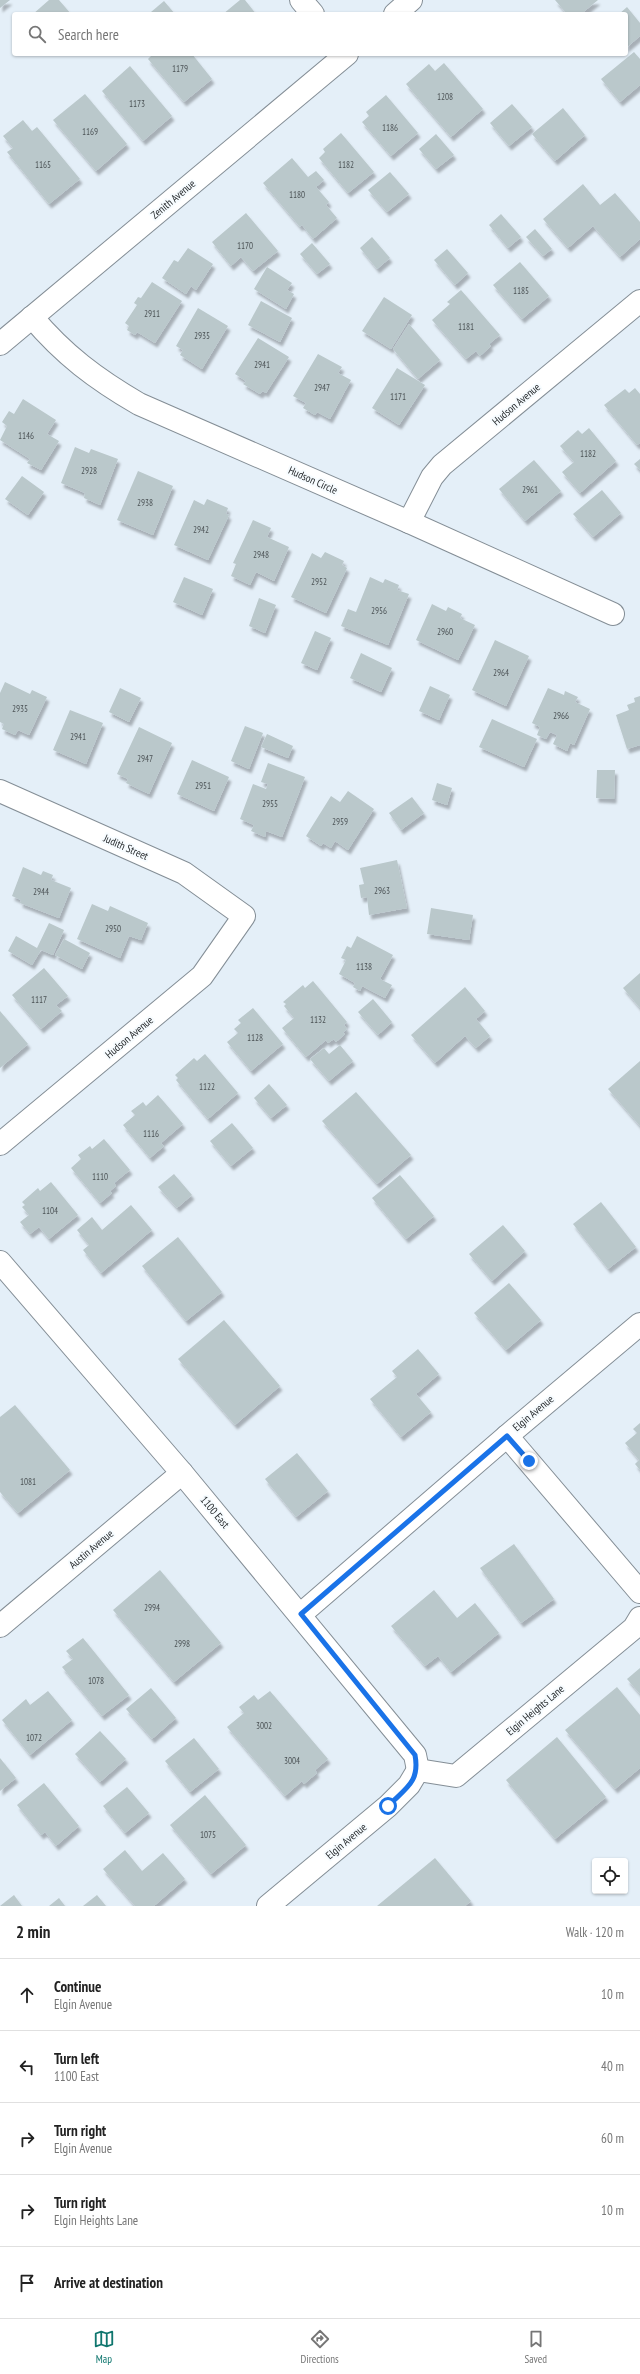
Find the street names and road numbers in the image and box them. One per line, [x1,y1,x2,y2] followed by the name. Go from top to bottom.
[148,176,198,222] street label: Zenith Avenue
[489,380,543,428] street label: Hudson Avenue
[286,463,340,497] street label: Hudson Circle
[101,831,151,863] street label: Judith Street
[102,1013,156,1061] street label: Hudson Avenue
[510,1392,557,1434] street label: Elgin Avenue
[197,1493,233,1531] street label: 1100 East
[66,1526,116,1572] street label: Austin Avenue
[503,1681,567,1738] street label: Elgin Heights Lane
[323,1820,370,1862] street label: Elgin Avenue

